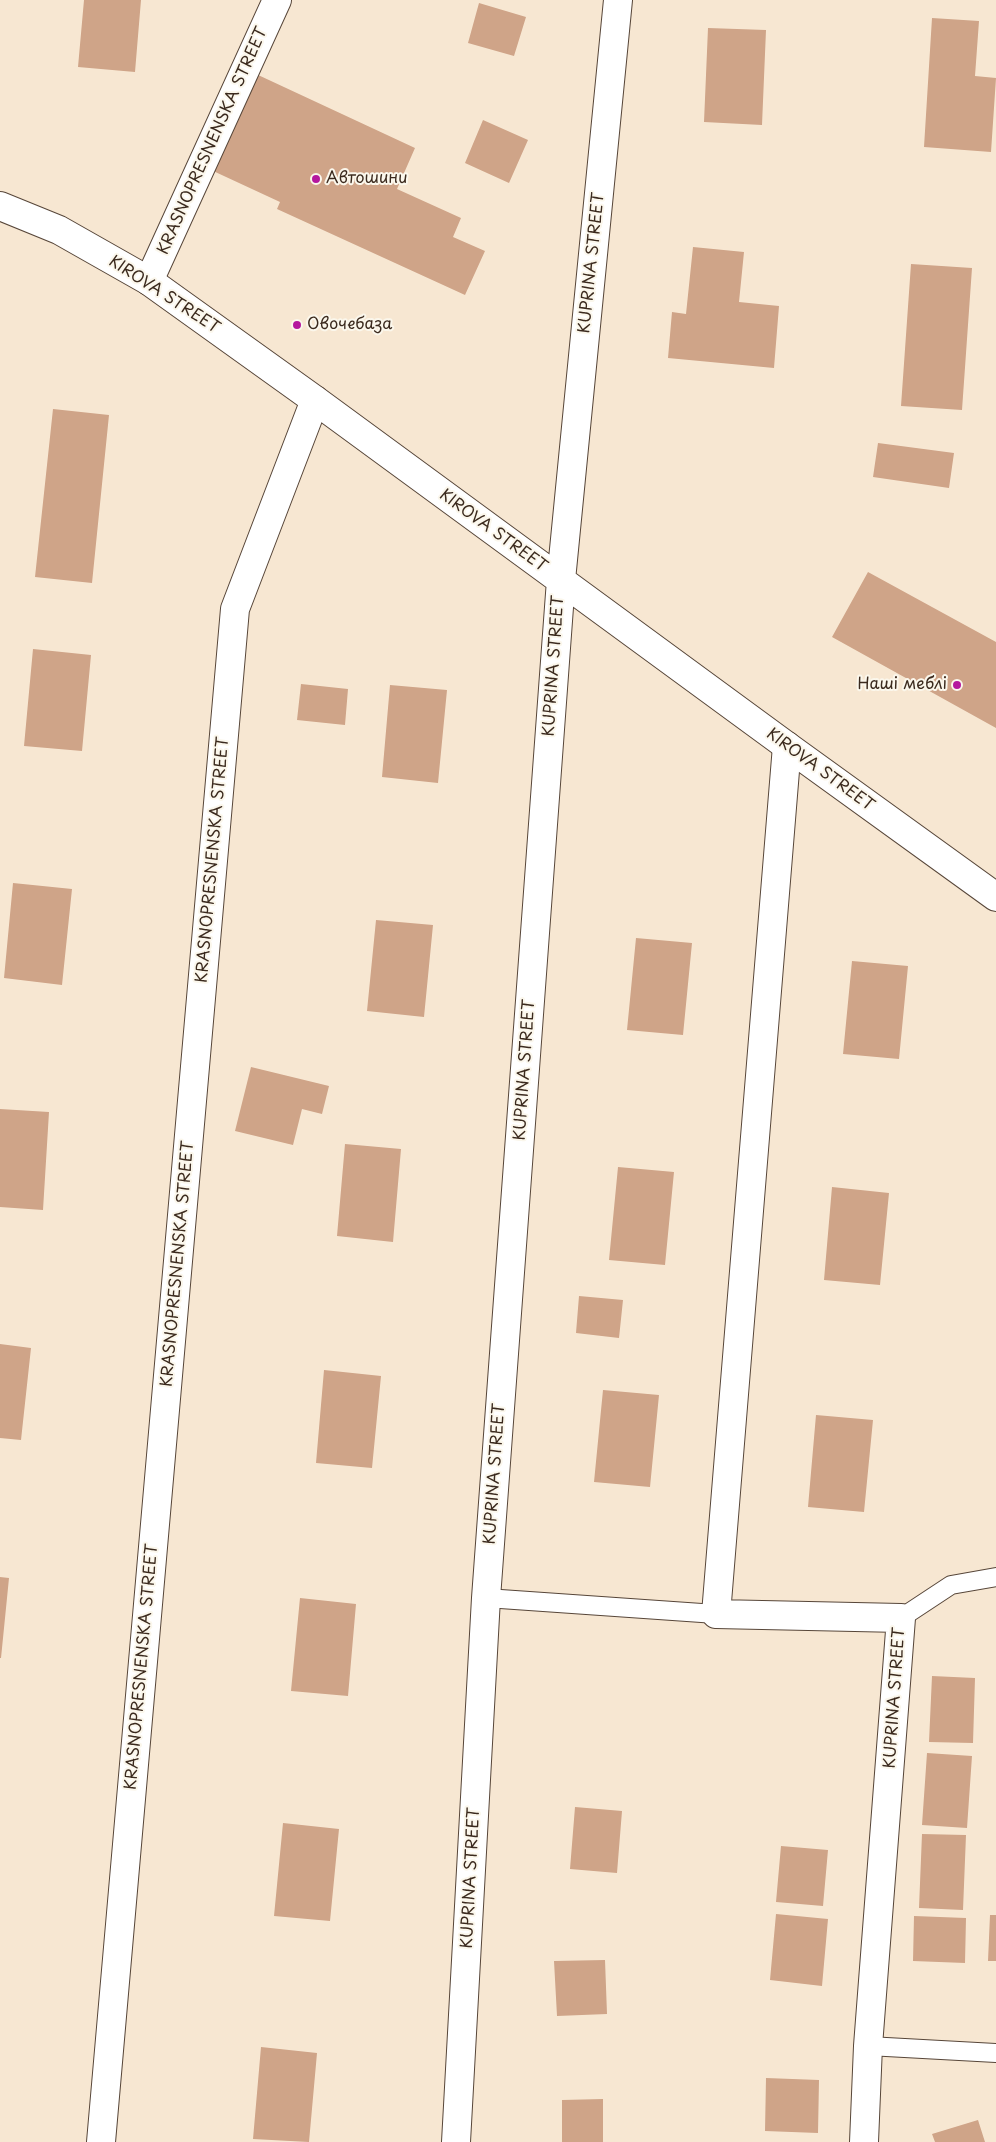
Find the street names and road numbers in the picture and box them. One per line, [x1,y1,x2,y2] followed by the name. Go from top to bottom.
[154,24,272,258] street label: KRASNOPRESNENSKA STREET
[575,192,609,334] street label: KUPRINA STREET
[105,252,223,338] street label: KIROVA STREET
[435,485,551,577] street label: KIROVA STREET
[539,595,569,737] street label: KUPRINA STREET
[762,724,878,816] street label: KIROVA STREET
[193,736,233,984] street label: KRASNOPRESNENSKA STREET
[510,999,540,1141] street label: KUPRINA STREET
[158,1140,198,1388] street label: KRASNOPRESNENSKA STREET
[480,1403,510,1545] street label: KUPRINA STREET
[122,1543,162,1791] street label: KRASNOPRESNENSKA STREET
[880,1627,910,1769] street label: KUPRINA STREET
[458,1807,484,1949] street label: KUPRINA STREET

